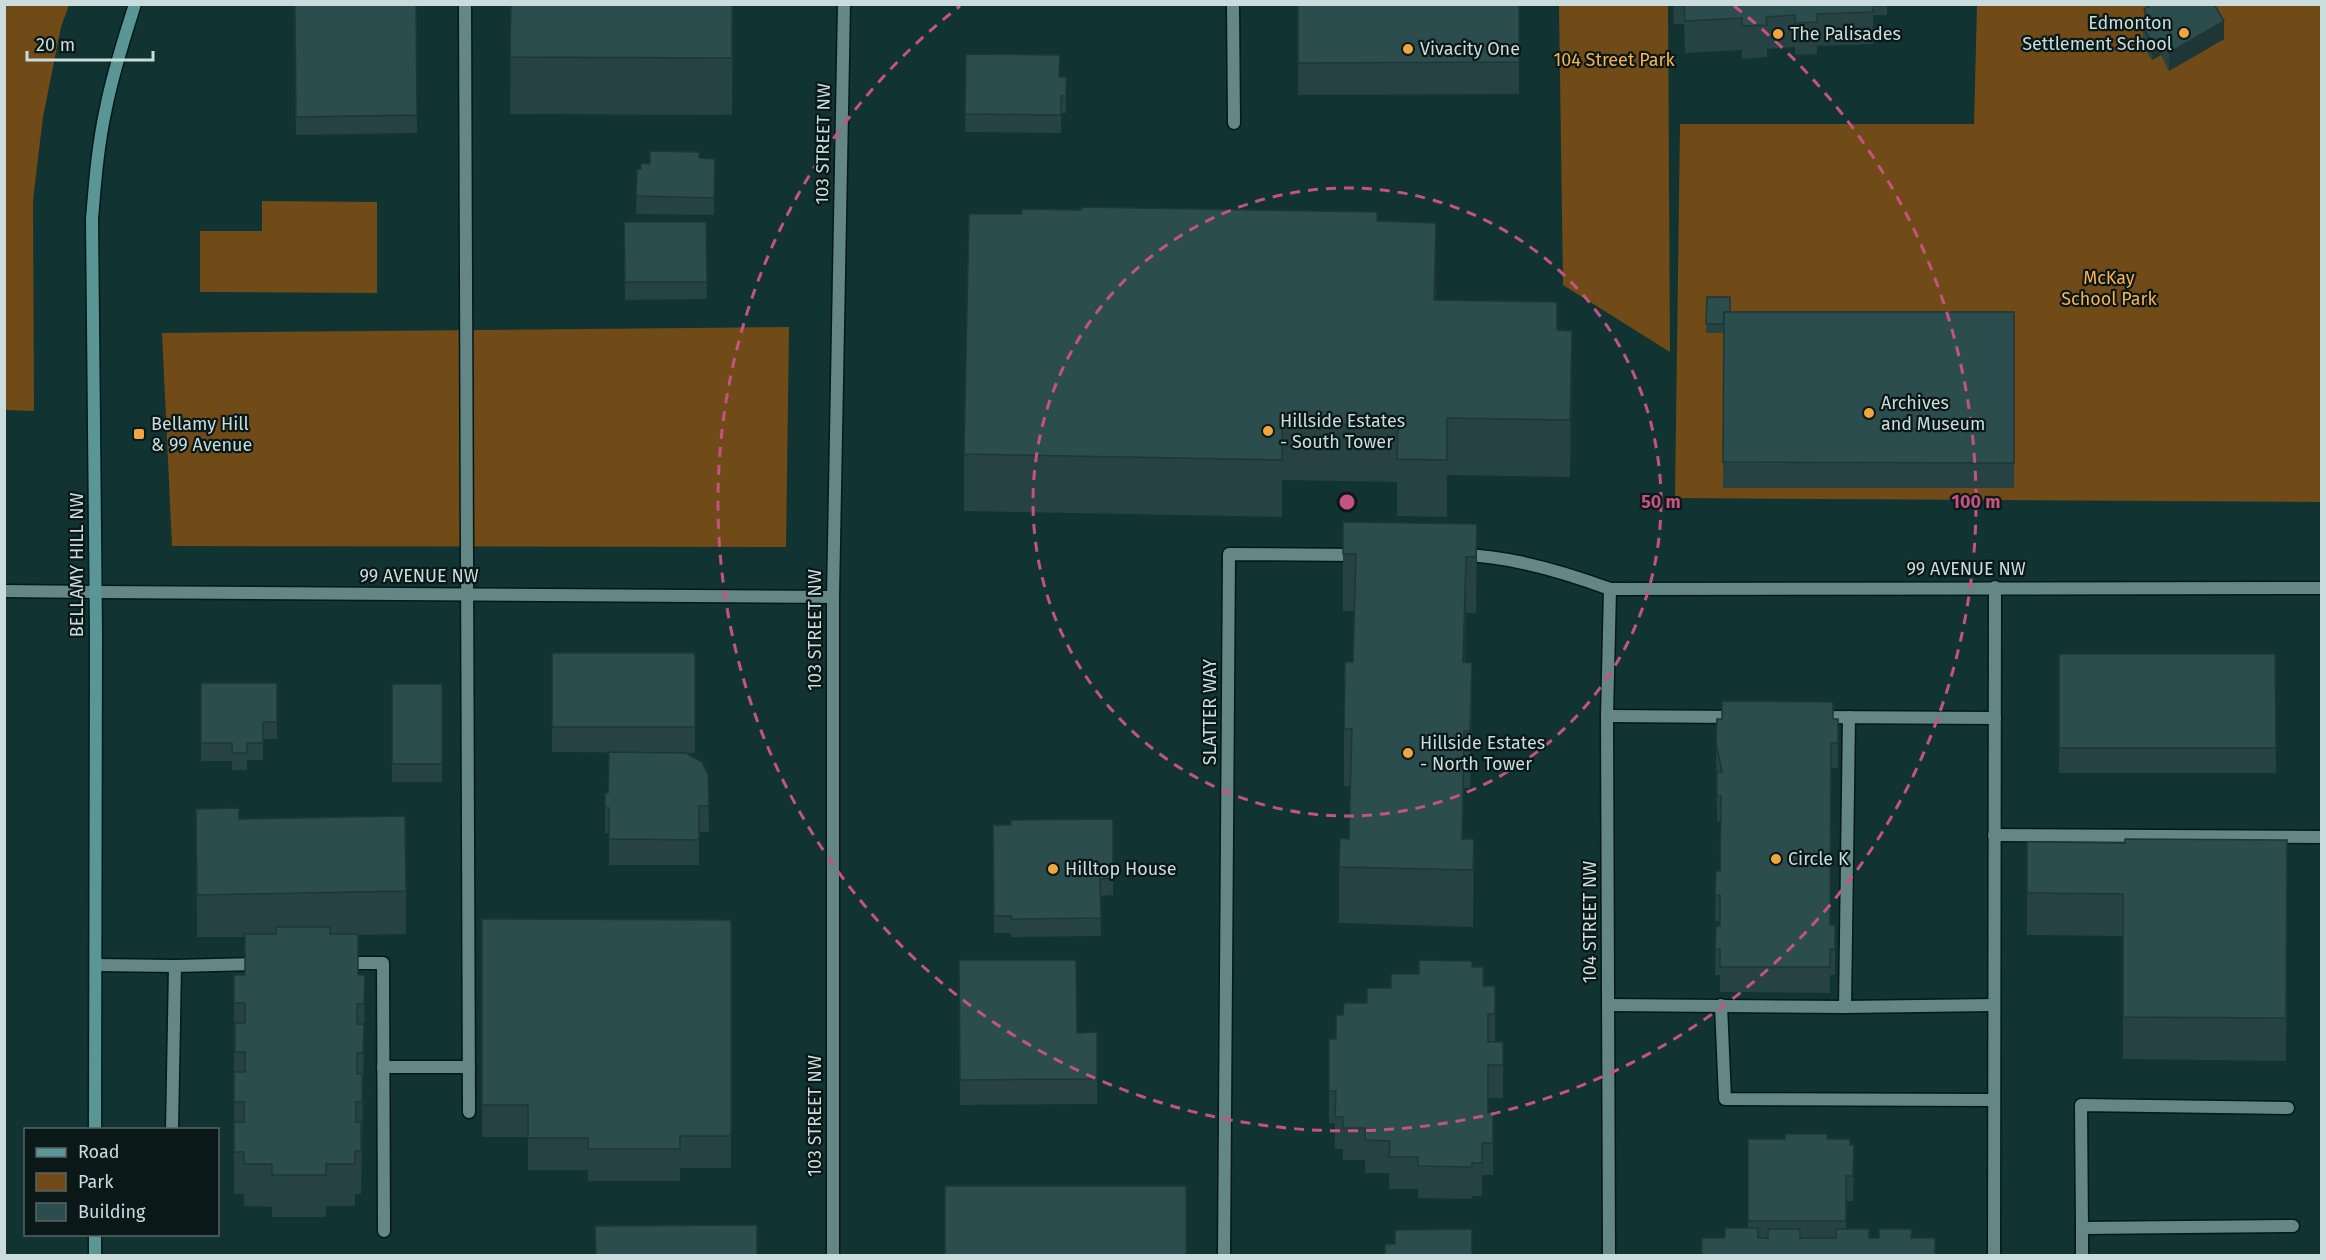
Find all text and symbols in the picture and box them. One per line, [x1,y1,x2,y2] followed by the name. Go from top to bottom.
[2022,12,2172,55] place label: Edmonton Settlement School
[1790,23,1901,45] place label: The Palisades
[27,24,153,62] scale bar
[2177,26,2191,40] marker: Edmonton Settlement School
[1771,27,1785,41] marker: The Palisades
[36,34,75,56] text: 20 m
[1420,38,1520,60] place label: Vivacity One
[1401,42,1415,56] marker: Vivacity One
[1553,49,1675,71] park label: 104 Street Park
[811,83,835,205] street label: 103 STREET NW
[2061,267,2158,310] park label: McKay School Park
[1881,392,1985,435] place label: Archives and Museum
[1862,406,1876,420] marker: Archives and Museum
[1280,410,1405,453] place label: Hillside Estates - South Tower
[151,413,252,456] place label: Bellamy Hill & 99 Avenue
[1261,424,1275,438] marker: Hillside Estates - South Tower
[132,427,146,441] marker: Bellamy Hill & 99 Avenue
[1641,491,1681,513] text: 50 m
[1952,491,2000,513] text: 100 m
[1337,492,1357,512] centre of rings
[66,493,88,637] street label: BELLAMY HILL NW
[1906,558,2026,580] street label: 99 AVENUE NW
[359,565,479,587] street label: 99 AVENUE NW
[804,569,826,691] street label: 103 STREET NW
[1199,659,1221,765] street label: SLATTER WAY
[1420,732,1545,775] place label: Hillside Estates - North Tower
[1401,746,1415,760] marker: Hillside Estates - North Tower
[1788,848,1849,870] place label: Circle K
[1769,852,1783,866] marker: Circle K
[1065,858,1177,880] place label: Hilltop House
[1579,861,1601,983] street label: 104 STREET NW
[1046,862,1060,876] marker: Hilltop House
[804,1055,826,1177] street label: 103 STREET NW
[24,1128,219,1236] legend
[78,1141,120,1163] text: Road
[78,1171,114,1193] text: Park
[78,1201,146,1223] text: Building

